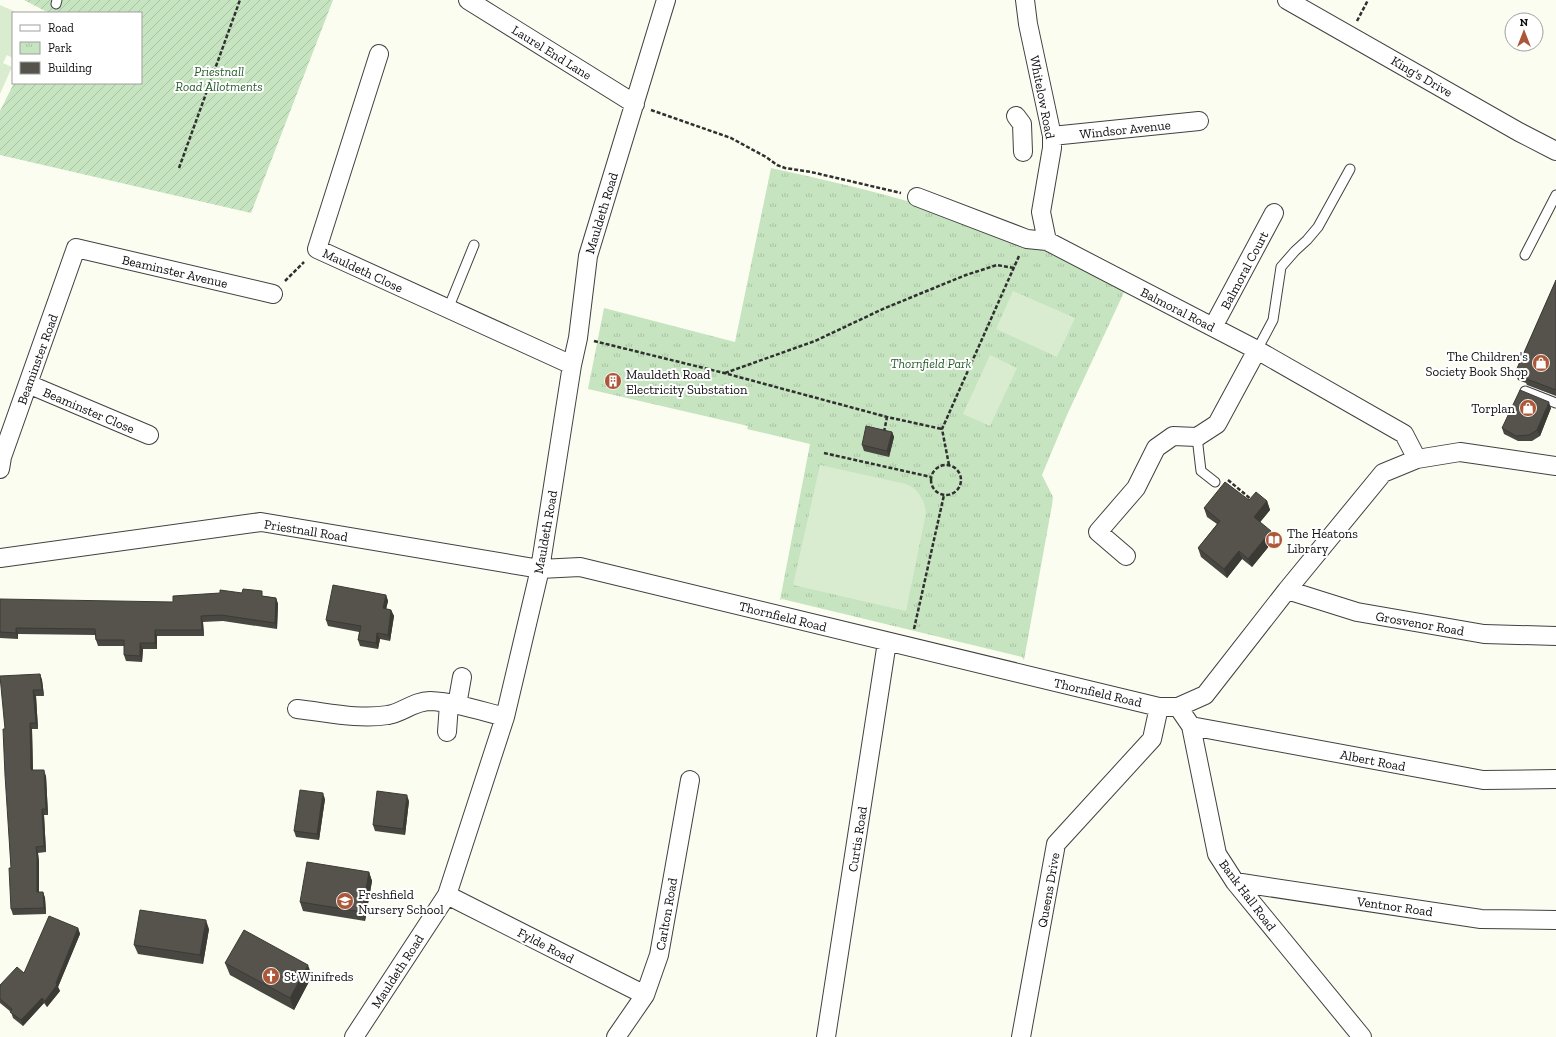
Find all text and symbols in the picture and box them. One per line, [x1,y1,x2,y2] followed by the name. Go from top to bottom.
[12,12,142,84] legend
[1504,12,1544,52] north arrow
[1520,16,1529,29] text: N
[48,21,74,35] text: Road
[509,22,594,83] street label: Laurel End Lane
[48,41,73,55] text: Park
[1388,53,1455,100] street label: King's Drive
[1027,54,1058,140] street label: Whitelow Road
[48,61,92,75] text: Building
[175,64,263,94] park label: Priestnall Road Allotments
[1079,117,1171,142] street label: Windsor Avenue
[582,171,621,256] street label: Mauldeth Road
[1218,228,1271,312] street label: Balmoral Court
[320,245,405,296] street label: Mauldeth Close
[120,252,229,291] street label: Beaminster Avenue
[1138,284,1218,335] street label: Balmoral Road
[14,312,61,407] street label: Beaminster Road
[1426,349,1528,379] place label: The Children's Society Book Shop
[1531,353,1551,373] shop icon: The Children's Society Book Shop
[891,356,972,371] park label: Thornfield Park
[626,367,748,397] place label: Mauldeth Road Electricity Substation
[603,371,623,391] building icon: Mauldeth Road Electricity Substation
[41,384,137,436] street label: Beaminster Close
[1518,398,1538,418] shop icon: Torplan
[1471,401,1516,416] place label: Torplan
[531,489,560,575] street label: Mauldeth Road
[263,516,349,545] street label: Priestnall Road
[1287,526,1358,556] place label: The Heatons Library
[1264,530,1284,550] library icon: The Heatons Library
[737,598,828,635] street label: Thornfield Road
[1374,608,1465,639] street label: Grosvenor Road
[1052,675,1143,710] street label: Thornfield Road
[1339,747,1407,774] street label: Albert Road
[845,805,870,873] street label: Curtis Road
[1035,851,1062,929] street label: Queens Drive
[1216,857,1279,934] street label: Bank Hall Road
[653,877,680,952] street label: Carlton Road
[358,887,444,917] place label: Freshfield Nursery School
[335,891,355,911] school or university icon: Freshfield Nursery School
[1355,894,1434,919] street label: Ventnor Road
[515,925,577,966] street label: Fylde Road
[368,932,427,1011] street label: Mauldeth Road
[261,966,281,986] church icon: St Winifreds
[284,969,354,984] place label: St Winifreds

